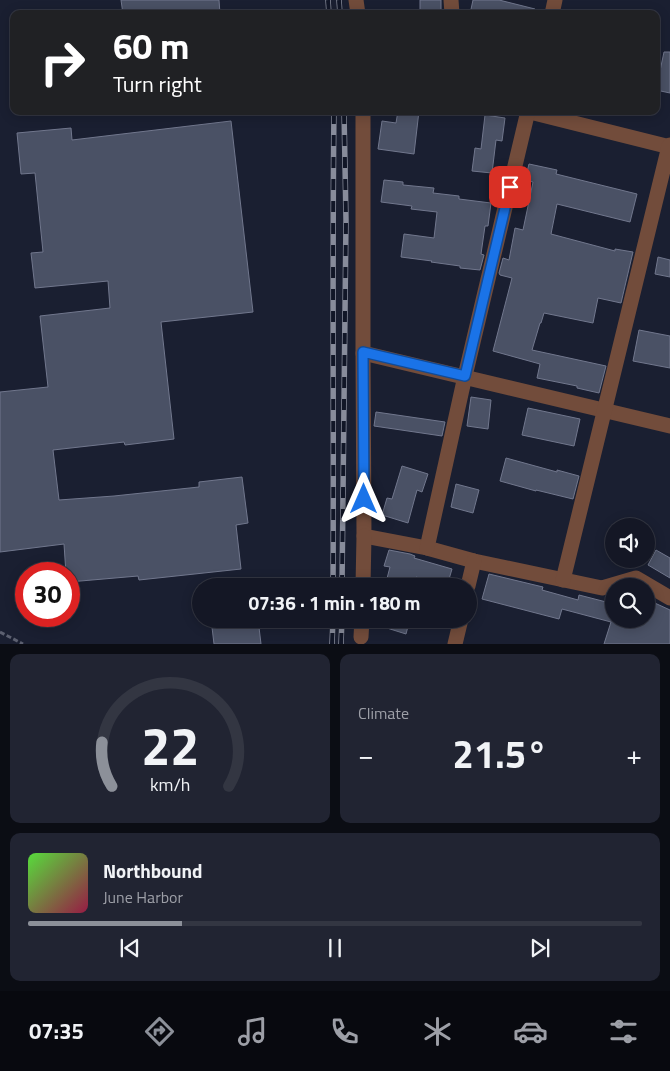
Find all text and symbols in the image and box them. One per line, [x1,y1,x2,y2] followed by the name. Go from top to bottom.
[113,19,189,73] text: 60 m
[30,30,95,95] icon: right
[113,67,202,101] text: Turn right
[489,166,531,208] pin
[496,173,524,201] icon: arrive
[337,472,389,524] position arrow
[605,518,655,628] map controls
[605,518,655,568] button: sound
[15,562,80,627] speed limit sign: 30
[605,578,655,628] button: search
[248,588,421,617] text: 07:36 · 1 min · 180 m
[358,701,409,725] text: Climate
[141,706,199,785] text: 22
[453,725,547,783] text: 21.5°
[358,733,374,776] text: −
[626,733,642,776] text: +
[150,771,190,798] text: km/h
[103,856,203,885] text: Northbound
[103,885,183,909] text: June Harbor
[116,934,144,962] icon: previous
[321,934,349,962] icon: pause
[526,934,554,962] icon: next
[29,1014,84,1048] text: 07:35
[142,1014,177,1049] icon: directions
[235,1014,270,1049] icon: music
[327,1014,362,1049] icon: phone
[420,1014,455,1049] icon: climate
[513,1014,548,1049] icon: car
[606,1014,641,1049] icon: filters

